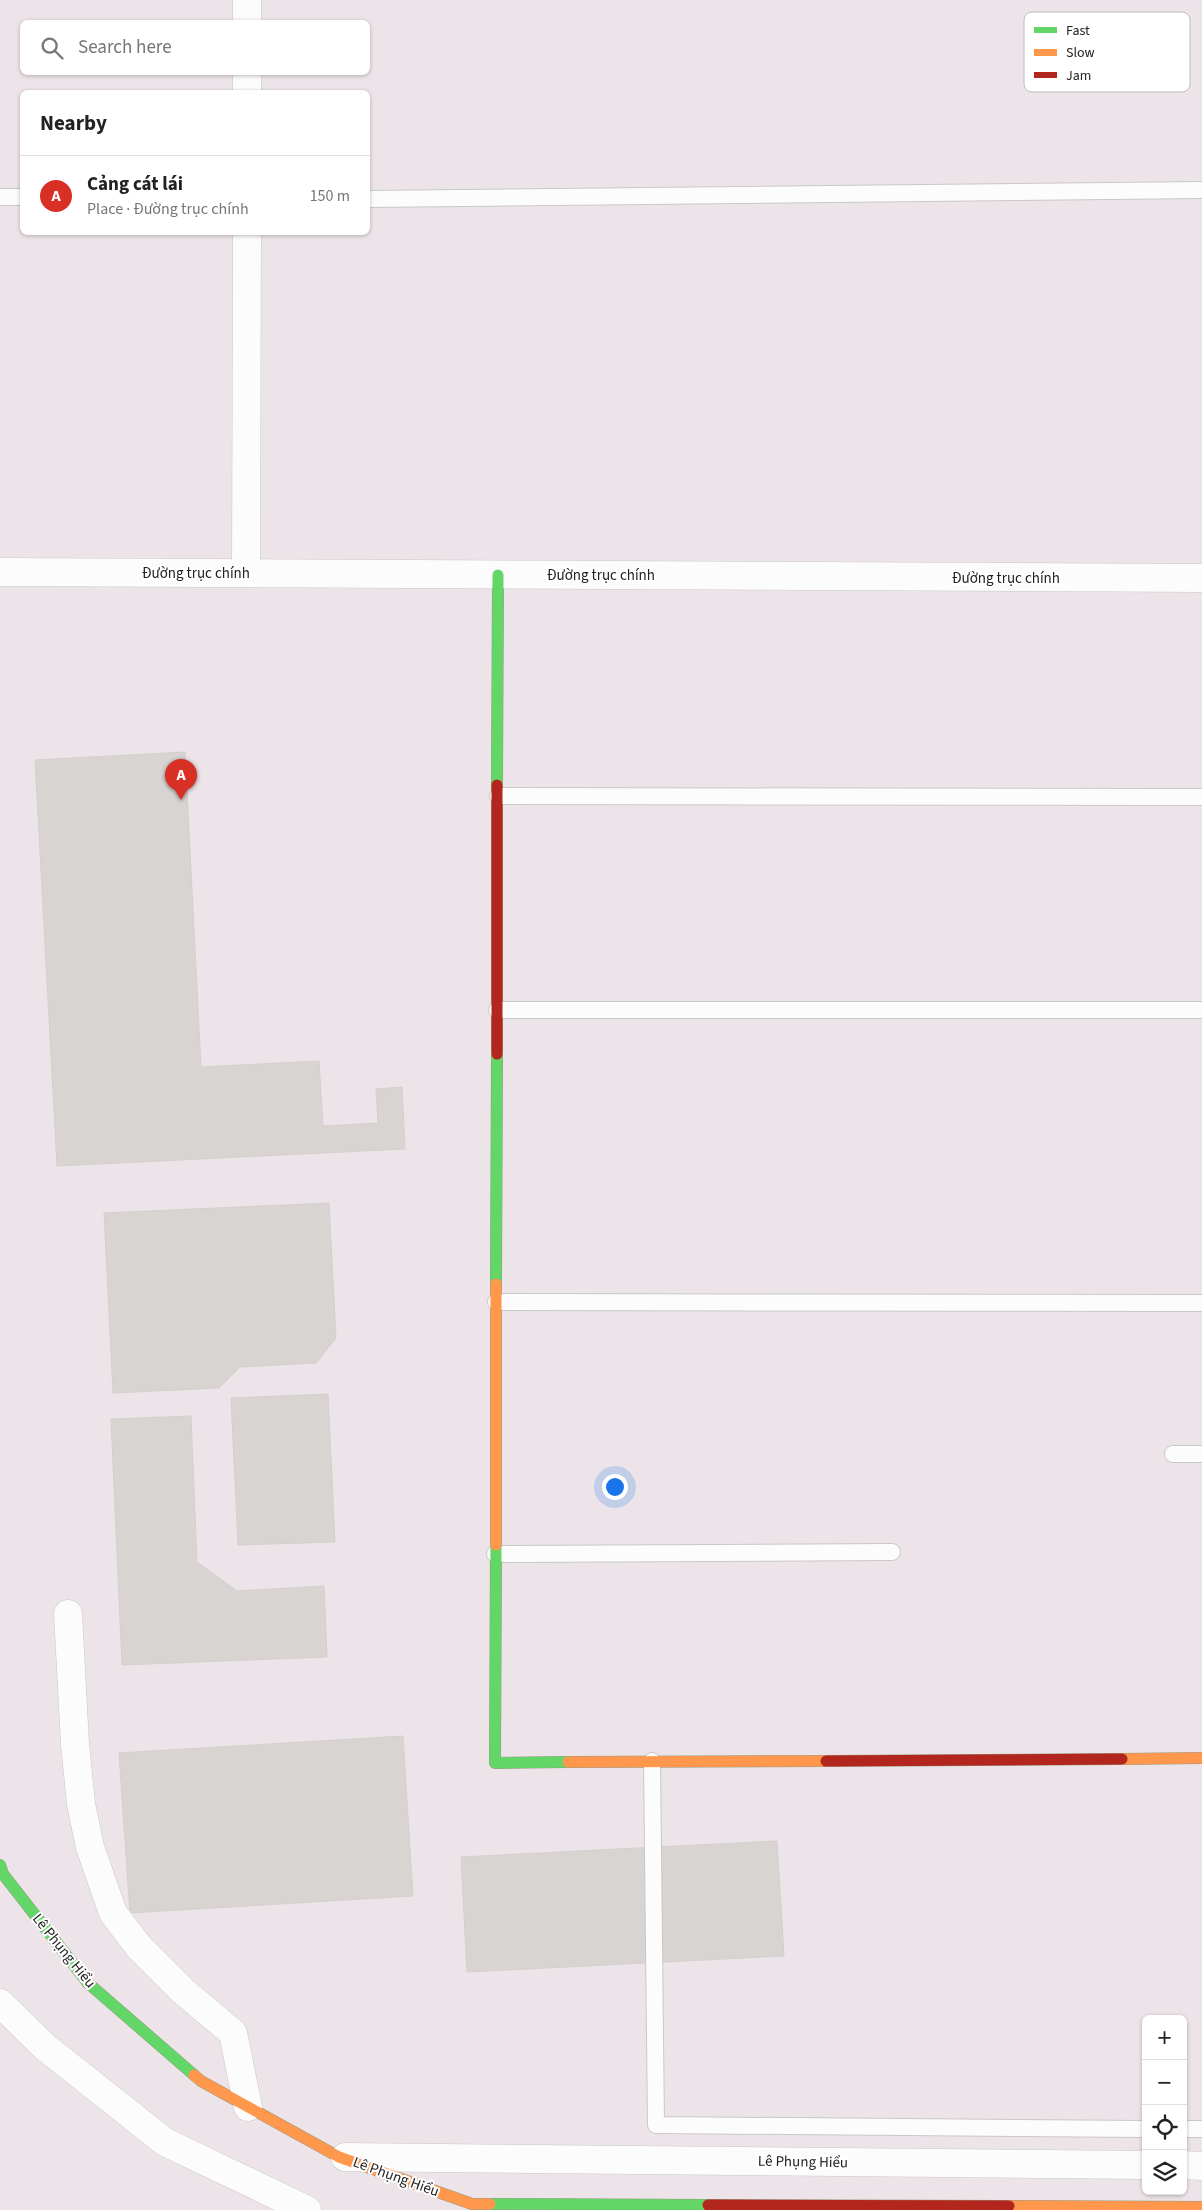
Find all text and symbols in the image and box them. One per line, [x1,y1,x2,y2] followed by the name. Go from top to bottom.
[1024,12,1190,92] legend
[20,20,370,75] search box
[1066,21,1090,41] text: Fast
[38,34,66,62] icon: search
[78,34,172,61] text: Search here
[1066,43,1095,63] text: Slow
[1066,66,1091,86] text: Jam
[40,108,107,138] text: Nearby
[87,171,183,198] text: Cảng cát lái
[51,185,61,207] text: A
[310,185,350,207] text: 150 m
[87,198,249,220] text: Place · Đường trục chính
[142,563,250,584] street label: Đường trục chính
[547,565,655,586] street label: Đường trục chính
[952,568,1060,589] street label: Đường trục chính
[165,759,197,800] pin: A
[602,1474,628,1500] your location
[27,1909,101,1993] street label: Lê Phụng Hiểu
[1142,2015,1187,2195] map controls
[1142,2015,1187,2060] button: +
[1142,2060,1187,2105] button: −
[1142,2105,1187,2150] button: locate
[1142,2150,1187,2195] button: layers
[758,2151,848,2173] street label: Lê Phụng Hiểu
[350,2152,442,2202] street label: Lê Phụng Hiểu

